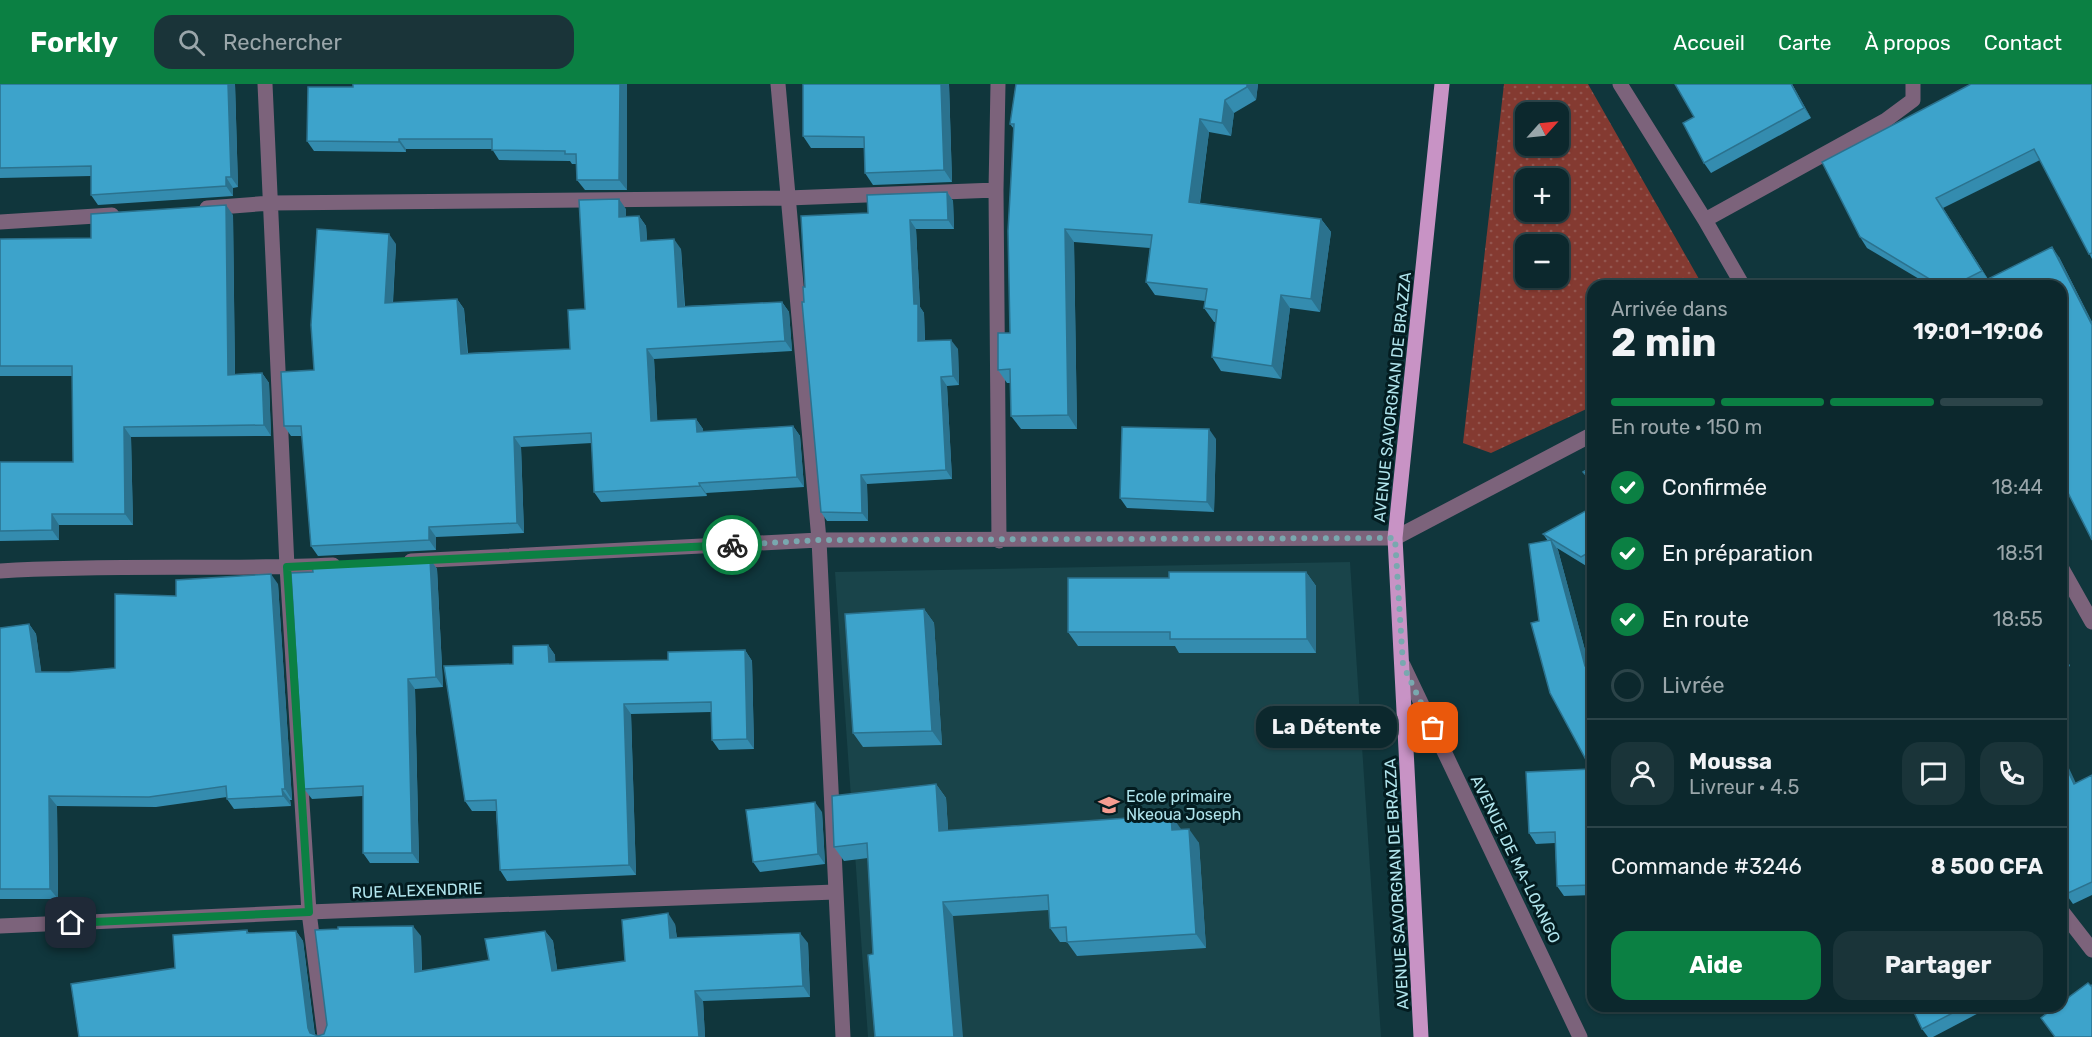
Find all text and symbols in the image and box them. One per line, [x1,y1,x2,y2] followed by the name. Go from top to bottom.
[154,15,574,69] search box
[30,26,118,59] text: Forkly
[175,26,208,59] icon: search
[223,29,342,56] text: Rechercher
[1673,30,1745,55] text: Accueil
[1778,30,1831,55] text: Carte
[1864,30,1951,55] text: À propos
[1984,30,2062,55] text: Contact
[1515,102,1569,156] north arrow
[1515,102,1569,288] map controls
[1515,168,1569,222] button: +
[1515,234,1569,288] button: −
[1370,271,1415,523] street label: AVENUE SAVORGNAN DE BRAZZA
[1611,297,1728,321] text: Arrivée dans
[1913,318,2043,345] text: 19:01–19:06
[1611,320,1717,366] text: 2 min
[1611,415,1762,439] text: En route · 150 m
[1611,471,1644,504] icon: check
[1662,474,1767,501] text: Confirmée
[1992,475,2043,499] text: 18:44
[702,515,762,575] courier
[716,529,749,562] icon: bike
[1611,537,1644,570] icon: check
[1662,540,1813,567] text: En préparation
[1996,541,2043,565] text: 18:51
[1611,603,1644,636] icon: check
[1662,606,1749,633] text: En route
[1993,607,2043,631] text: 18:55
[1662,672,1725,699] text: Livrée
[1407,702,1458,753] pin
[1256,707,1397,749] callout: La Détente
[1416,711,1449,744] icon: bag
[1272,715,1381,739] text: La Détente
[1611,742,1674,805] button: person
[1902,742,1965,805] button: chat
[1980,742,2043,805] button: phone
[1689,748,1772,775] text: Moussa
[1380,758,1413,1010] street label: AVENUE SAVORGNAN DE BRAZZA
[1467,772,1565,946] street label: AVENUE DE MA-LOANGO
[1689,775,1799,799] text: Livreur · 4.5
[1126,787,1241,824] place label: Ecole primaire Nkeoua Joseph
[1097,793,1121,817] school or university icon: Ecole primaire Nkeoua Joseph
[1611,853,1802,880] text: Commande #3246
[1931,853,2043,880] text: 8 500 CFA
[351,879,483,902] street label: RUE ALEXENDRIE
[45,897,96,948] pin
[54,906,87,939] icon: home
[1611,931,1821,1000] button: Aide
[1833,931,2043,1000] button: Partager

